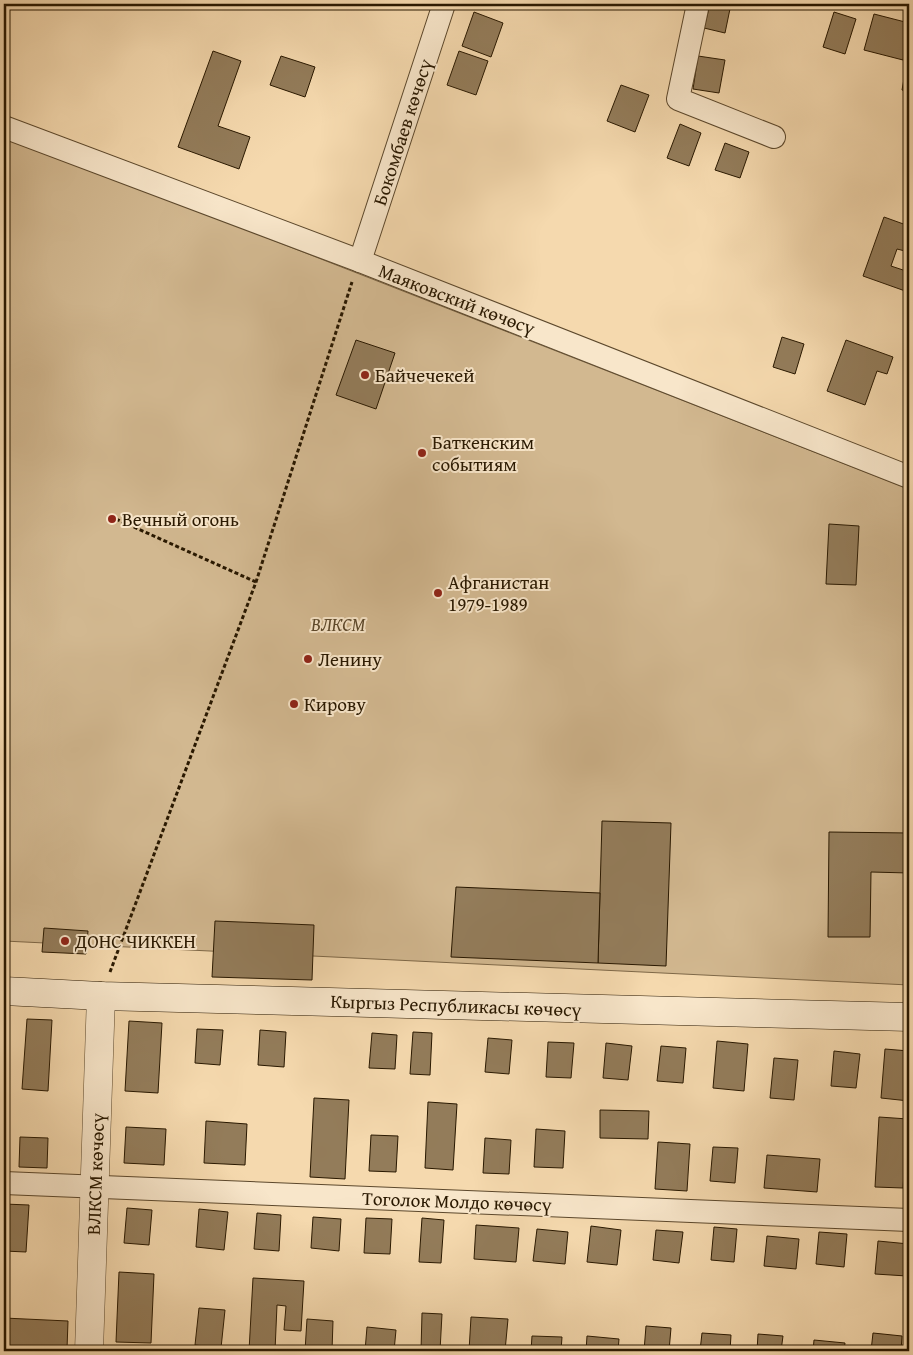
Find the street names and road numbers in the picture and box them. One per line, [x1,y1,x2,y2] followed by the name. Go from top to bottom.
[365,55,439,209] street label: Бокомбаев көчөсү
[375,256,539,342] street label: Маяковский көчөсү
[330,987,582,1023] street label: Кыргыз Республикасы көчөсү
[79,1113,111,1235] street label: ВЛКСМ көчөсү
[362,1184,552,1218] street label: Тоголок Молдо көчөсү

